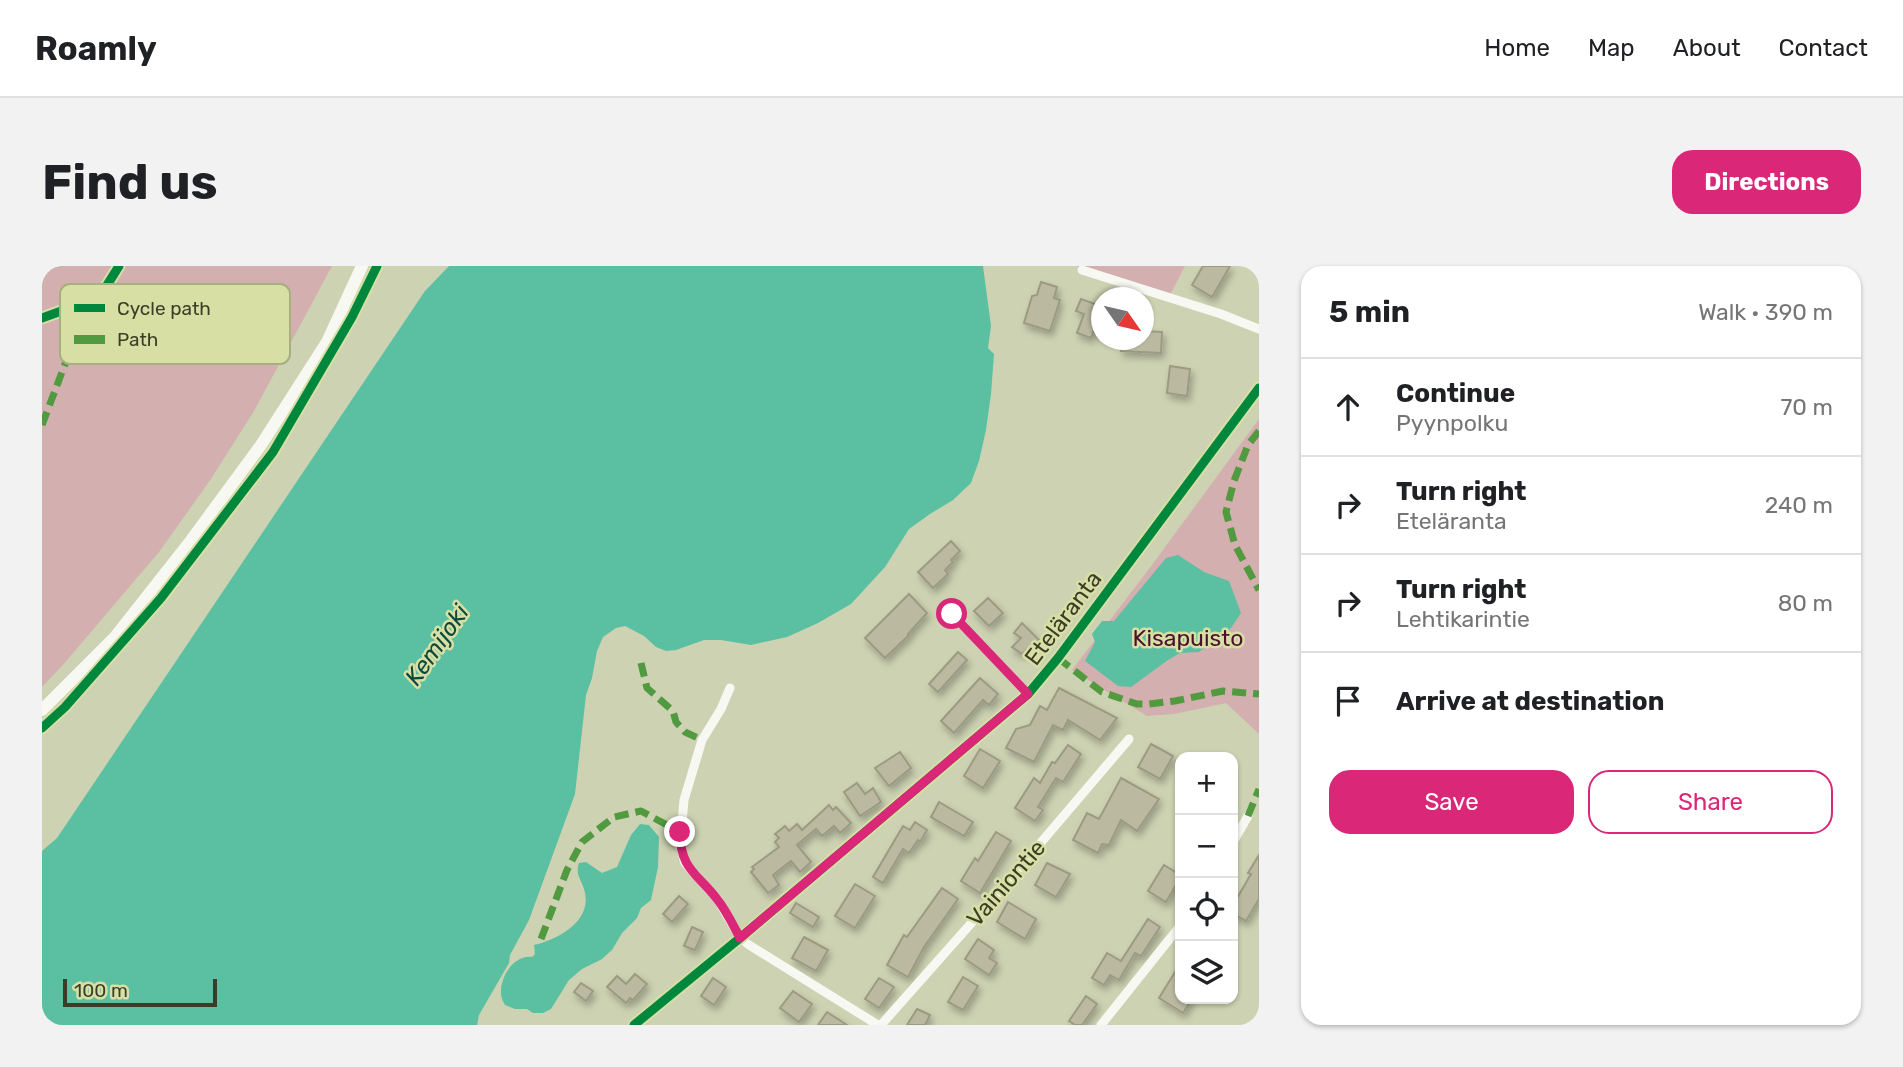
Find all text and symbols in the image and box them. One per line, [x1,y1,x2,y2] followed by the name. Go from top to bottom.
[35,29,157,68] text: Roamly
[1484,34,1550,62] text: Home
[1588,34,1635,62] text: Map
[1673,34,1741,62] text: About
[1779,34,1868,62] text: Contact
[1672,150,1861,214] button: Directions
[42,153,218,211] text: Find us
[60,284,290,364] legend
[1091,287,1154,350] north arrow
[1329,294,1410,330] text: 5 min
[117,297,211,320] text: Cycle path
[1698,298,1833,326] text: Walk · 390 m
[117,328,158,351] text: Path
[1396,378,1515,409] text: Continue
[1329,388,1367,426] icon: ahead
[1781,393,1833,421] text: 70 m
[1396,409,1508,437] text: Pyynpolku
[1396,476,1526,507] text: Turn right
[1329,486,1367,524] icon: right
[1765,491,1833,519] text: 240 m
[1396,507,1507,535] text: Eteläranta
[1019,565,1107,671] street label: Eteläranta
[1396,574,1526,605] text: Turn right
[1329,584,1367,622] icon: right
[1778,589,1833,617] text: 80 m
[399,598,476,691] water label: Kemijoki
[936,598,967,629] route start
[1396,605,1530,633] text: Lehtikarintie
[1133,624,1243,652] park label: Kisapuisto
[1329,682,1367,720] icon: arrive
[1396,686,1664,717] text: Arrive at destination
[1175,752,1238,1004] map controls
[1175,752,1238,815] button: +
[1329,770,1574,834] button: Save
[1588,770,1833,834] button: Share
[1175,815,1238,878] button: −
[664,816,695,847] route end
[961,834,1051,932] street label: Vainiontie
[1175,878,1238,941] button: locate
[1175,941,1238,1004] button: layers
[63,976,217,1008] scale bar
[74,979,128,1002] text: 100 m

